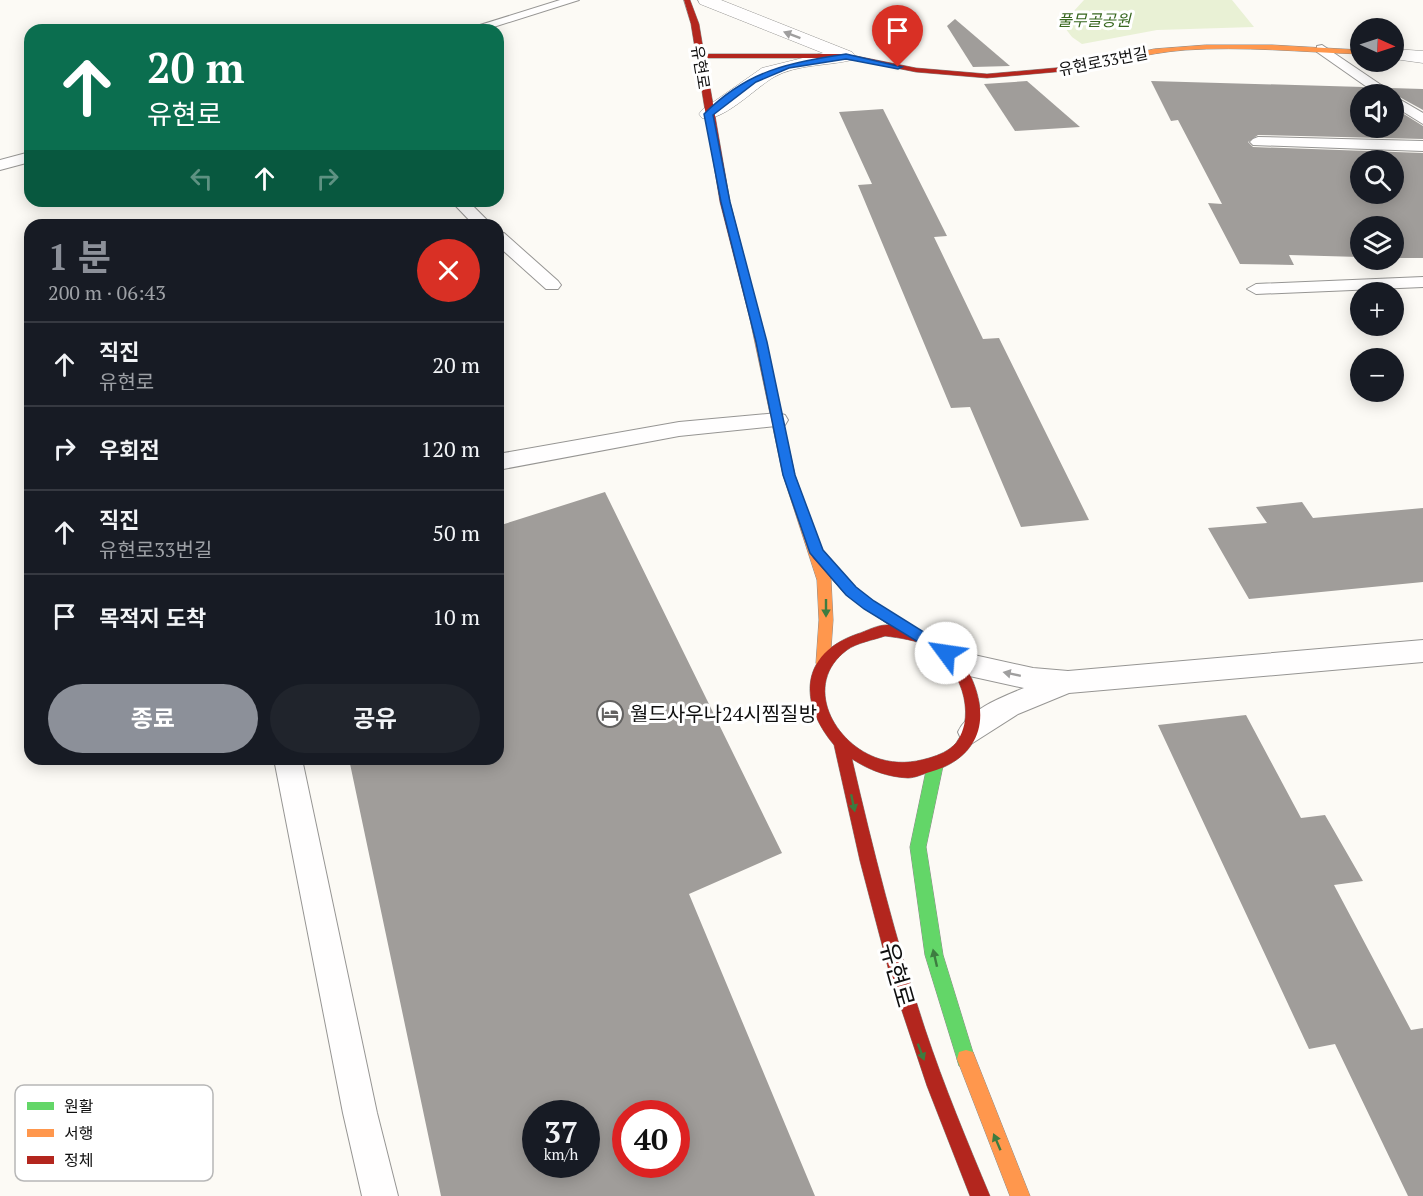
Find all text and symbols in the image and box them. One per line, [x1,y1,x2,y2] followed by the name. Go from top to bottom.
[872,5,923,67] pin
[1057,9,1132,31] park label: 풀무골공원
[881,14,914,47] icon: arrive
[1350,18,1404,72] north arrow
[1350,18,1404,402] map controls
[783,30,801,40] one-way arrow
[147,39,245,95] text: 20 m
[1056,42,1150,80] street label: 유현로33번길
[687,43,715,91] street label: 유현로
[48,48,126,126] icon: ahead
[1350,84,1404,138] button: sound
[147,96,222,132] text: 유현로
[1350,150,1404,204] button: search
[185,162,218,195] icon: left
[248,162,281,195] icon: ahead
[311,162,344,195] icon: right
[1350,216,1404,270] button: layers
[48,233,111,280] text: 1 분
[417,239,480,302] button: close
[48,279,166,306] text: 200 m · 06:43
[1350,282,1404,336] button: +
[99,337,139,366] text: 직진
[48,348,81,381] icon: ahead
[1350,348,1404,402] button: −
[432,350,480,379] text: 20 m
[99,368,154,395] text: 유현로
[48,432,81,465] icon: right
[420,434,480,463] text: 120 m
[99,435,160,464] text: 우회전
[99,505,139,534] text: 직진
[48,516,81,549] icon: ahead
[432,518,480,547] text: 50 m
[99,536,212,563] text: 유현로33번길
[821,598,831,617] one-way arrow
[48,600,81,633] icon: arrive
[432,602,480,631] text: 10 m
[99,603,206,632] text: 목적지 도착
[914,621,978,685] position arrow
[1002,669,1021,678] one-way arrow
[48,684,258,753] button: 종료
[270,684,480,753] button: 공유
[595,699,625,729] hotel icon: 월드사우나24시찜질방
[630,700,817,727] place label: 월드사우나24시찜질방
[849,794,858,813] one-way arrow
[873,938,922,1011] street label: 유현로
[930,948,939,967] one-way arrow
[917,1043,927,1061] one-way arrow
[15,1085,213,1181] legend
[64,1095,94,1117] text: 원활
[612,1100,690,1178] speed limit sign: 40
[544,1112,578,1152] text: 37
[64,1122,93,1144] text: 서행
[992,1133,1002,1151] one-way arrow
[544,1144,578,1164] text: km/h
[64,1149,93,1171] text: 정체

